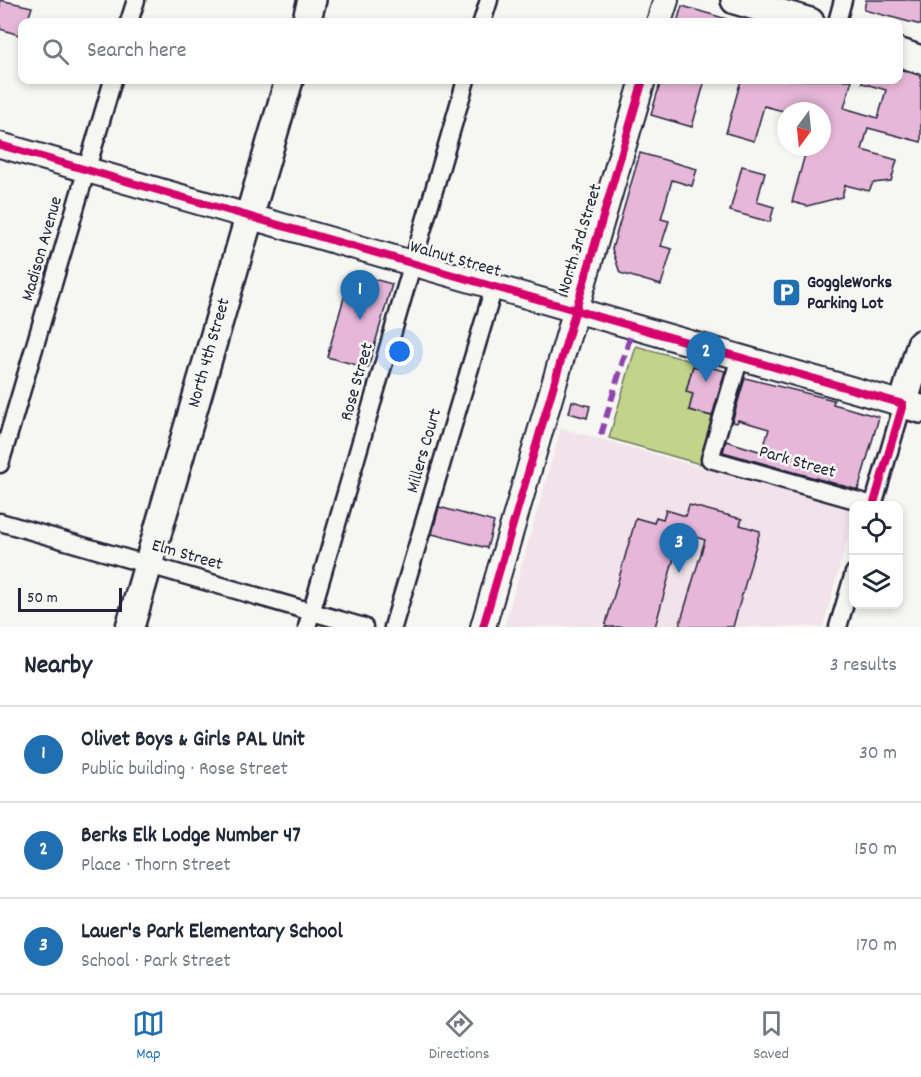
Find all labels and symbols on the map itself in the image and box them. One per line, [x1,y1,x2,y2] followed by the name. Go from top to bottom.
[777,102,831,156] north arrow
[552,181,610,297] street label: North 3rd Street
[16,194,70,304] street label: Madison Avenue
[407,235,504,285] street label: Walnut Street
[340,270,380,320] pin: 1
[807,271,892,317] place label: GoggleWorks Parking Lot
[770,277,802,309] parking icon: GoggleWorks Parking Lot
[182,295,238,411] street label: North 4th Street
[686,332,726,382] pin: 2
[385,337,414,366] your location
[335,340,381,424] street label: Rose Street
[401,406,449,496] street label: Millers Court
[756,440,839,486] street label: Park Street
[660,524,698,573] pin: 3
[149,534,226,578] street label: Elm Street
[18,585,122,612] scale bar

